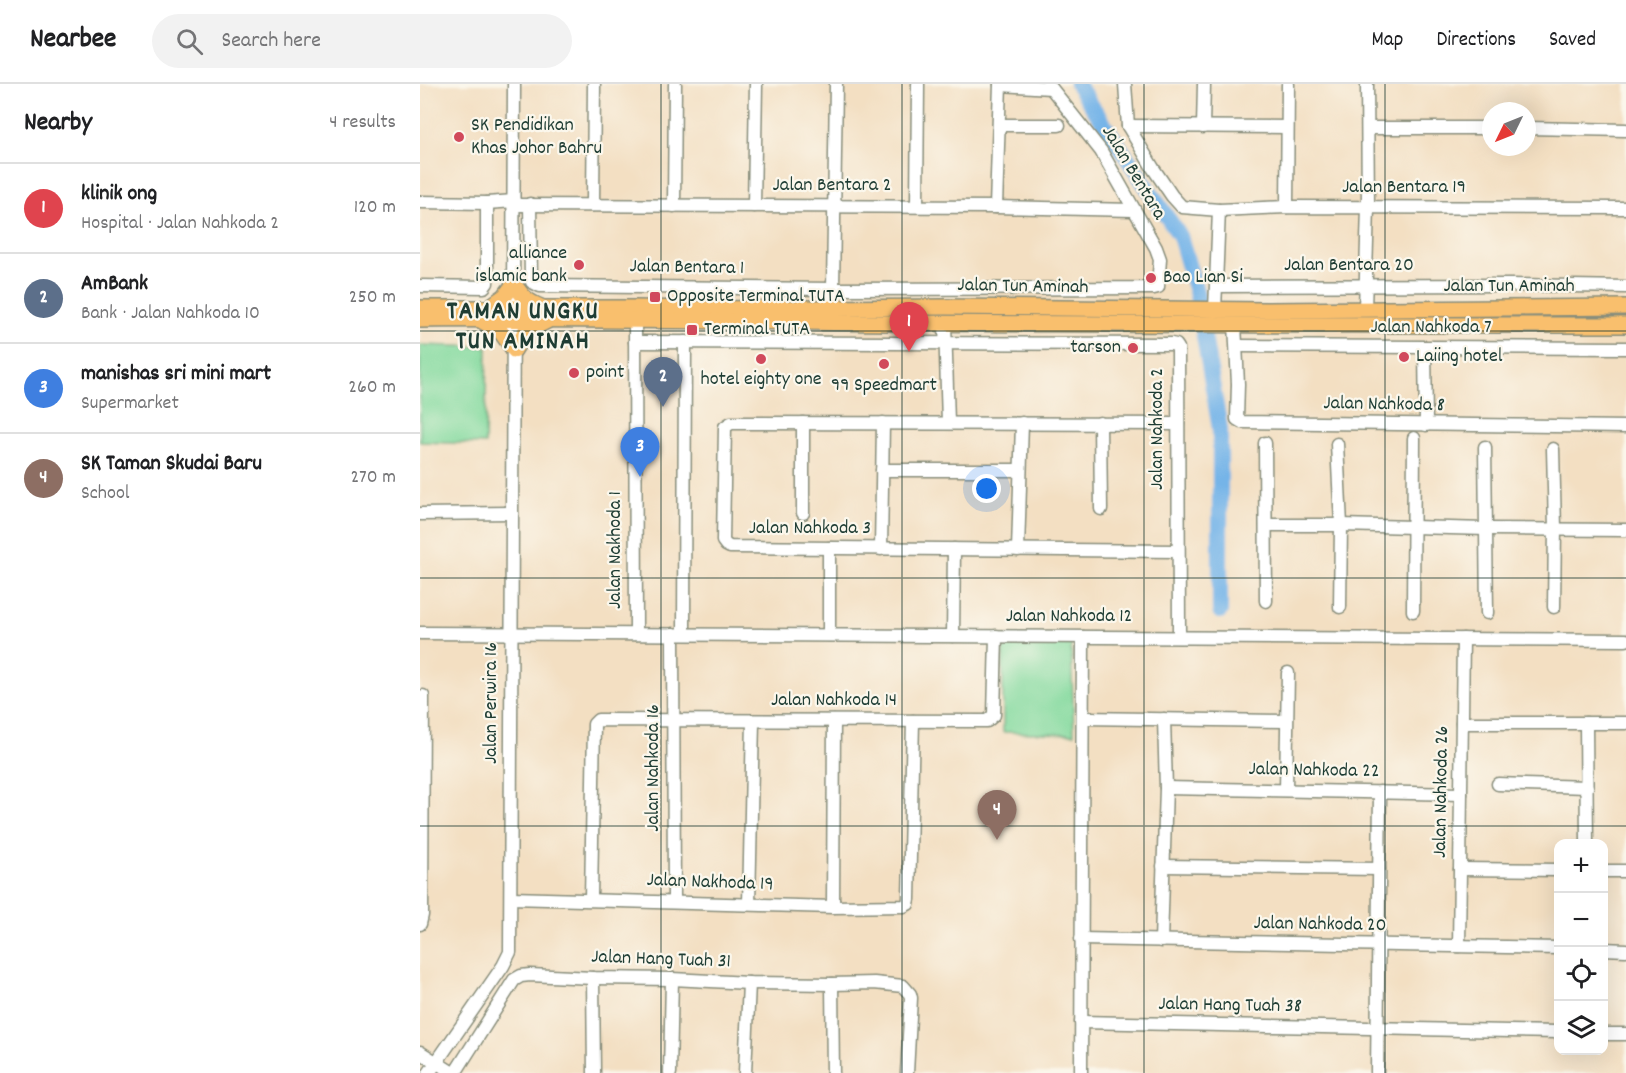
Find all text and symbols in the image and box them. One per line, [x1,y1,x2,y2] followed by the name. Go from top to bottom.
[152,14,572,68] search box
[30,21,116,61] text: Nearbee
[173,25,206,58] icon: search
[221,26,321,57] text: Search here
[1372,26,1403,56] text: Map
[1436,26,1516,56] text: Directions
[1549,26,1596,56] text: Saved
[1482,102,1536,156] north arrow
[24,105,92,142] text: Nearby
[329,109,396,137] text: 4 results
[471,112,602,163] place label: SK Pendidikan Khas Johor Bahru
[1094,120,1173,226] street label: Jalan Bentara
[452,130,466,144] marker: SK Pendidikan Khas Johor Bahru
[772,172,892,200] street label: Jalan Bentara 2
[1342,174,1466,202] street label: Jalan Bentara 19
[81,179,157,210] text: klinik ong
[41,194,46,222] text: 1
[354,194,396,222] text: 120 m
[81,210,279,238] text: Hospital · Jalan Nahkoda 2
[475,240,567,291] place label: alliance islamic bank
[1284,252,1414,280] street label: Jalan Bentara 20
[629,253,745,283] street label: Jalan Bentara 1
[572,258,586,272] marker: alliance islamic bank
[1163,264,1243,292] place label: Bao Lian Si
[81,269,148,300] text: AmBank
[1144,271,1158,285] marker: Bao Lian Si
[957,272,1089,302] street label: Jalan Tun Aminah
[1443,273,1575,301] street label: Jalan Tun Aminah
[667,283,845,311] place label: Opposite Terminal TUTA
[39,284,48,312] text: 2
[349,284,396,312] text: 250 m
[648,290,662,304] marker: Opposite Terminal TUTA
[447,294,599,361] district label: TAMAN UNGKU TUN AMINAH
[81,300,260,328] text: Bank · Jalan Nahkoda 10
[890,302,928,352] pin: 1
[1370,314,1492,342] street label: Jalan Nahkoda 7
[704,316,810,344] place label: Terminal TUTA
[685,323,699,337] marker: Terminal TUTA
[1070,334,1121,362] place label: tarson
[1126,341,1140,355] marker: tarson
[1416,343,1503,371] place label: Laiing hotel
[1397,350,1411,364] marker: Laiing hotel
[754,352,768,366] marker: hotel eighty one
[877,357,891,371] marker: 99 Speedmart
[644,358,682,407] pin: 2
[81,359,271,390] text: manishas sri mini mart
[586,359,624,387] place label: point
[567,366,581,380] marker: point
[701,366,822,394] place label: hotel eighty one
[1144,368,1172,490] street label: Jalan Nahkoda 2
[831,372,937,400] place label: 99 Speedmart
[39,374,48,402] text: 3
[348,374,396,402] text: 260 m
[81,390,179,418] text: Supermarket
[1323,390,1445,420] street label: Jalan Nahkoda 8
[620,428,660,477] pin: 3
[81,449,262,480] text: SK Taman Skudai Baru
[39,464,48,492] text: 4
[350,464,396,492] text: 270 m
[972,474,1001,503] your location
[81,480,130,508] text: School
[602,491,630,609] street label: Jalan Nakhoda 1
[749,515,871,543] street label: Jalan Nahkoda 3
[1006,603,1132,631] street label: Jalan Nahkoda 12
[478,642,506,764] street label: Jalan Perwira 16
[771,687,897,715] street label: Jalan Nahkoda 14
[640,704,668,832] street label: Jalan Nahkoda 16
[1427,726,1457,858] street label: Jalan Nahkoda 26
[1248,756,1380,786] street label: Jalan Nahkoda 22
[978,790,1016,840] pin: 4
[1554,839,1608,1055] map controls
[1554,839,1608,893] button: +
[646,867,774,899] street label: Jalan Nakhoda 19
[1554,893,1608,947] button: −
[1253,910,1387,940] street label: Jalan Nahkoda 20
[591,944,731,976] street label: Jalan Hang Tuah 31
[1554,947,1608,1001] button: locate
[1158,991,1302,1021] street label: Jalan Hang Tuah 38
[1554,1001,1608,1055] button: layers

